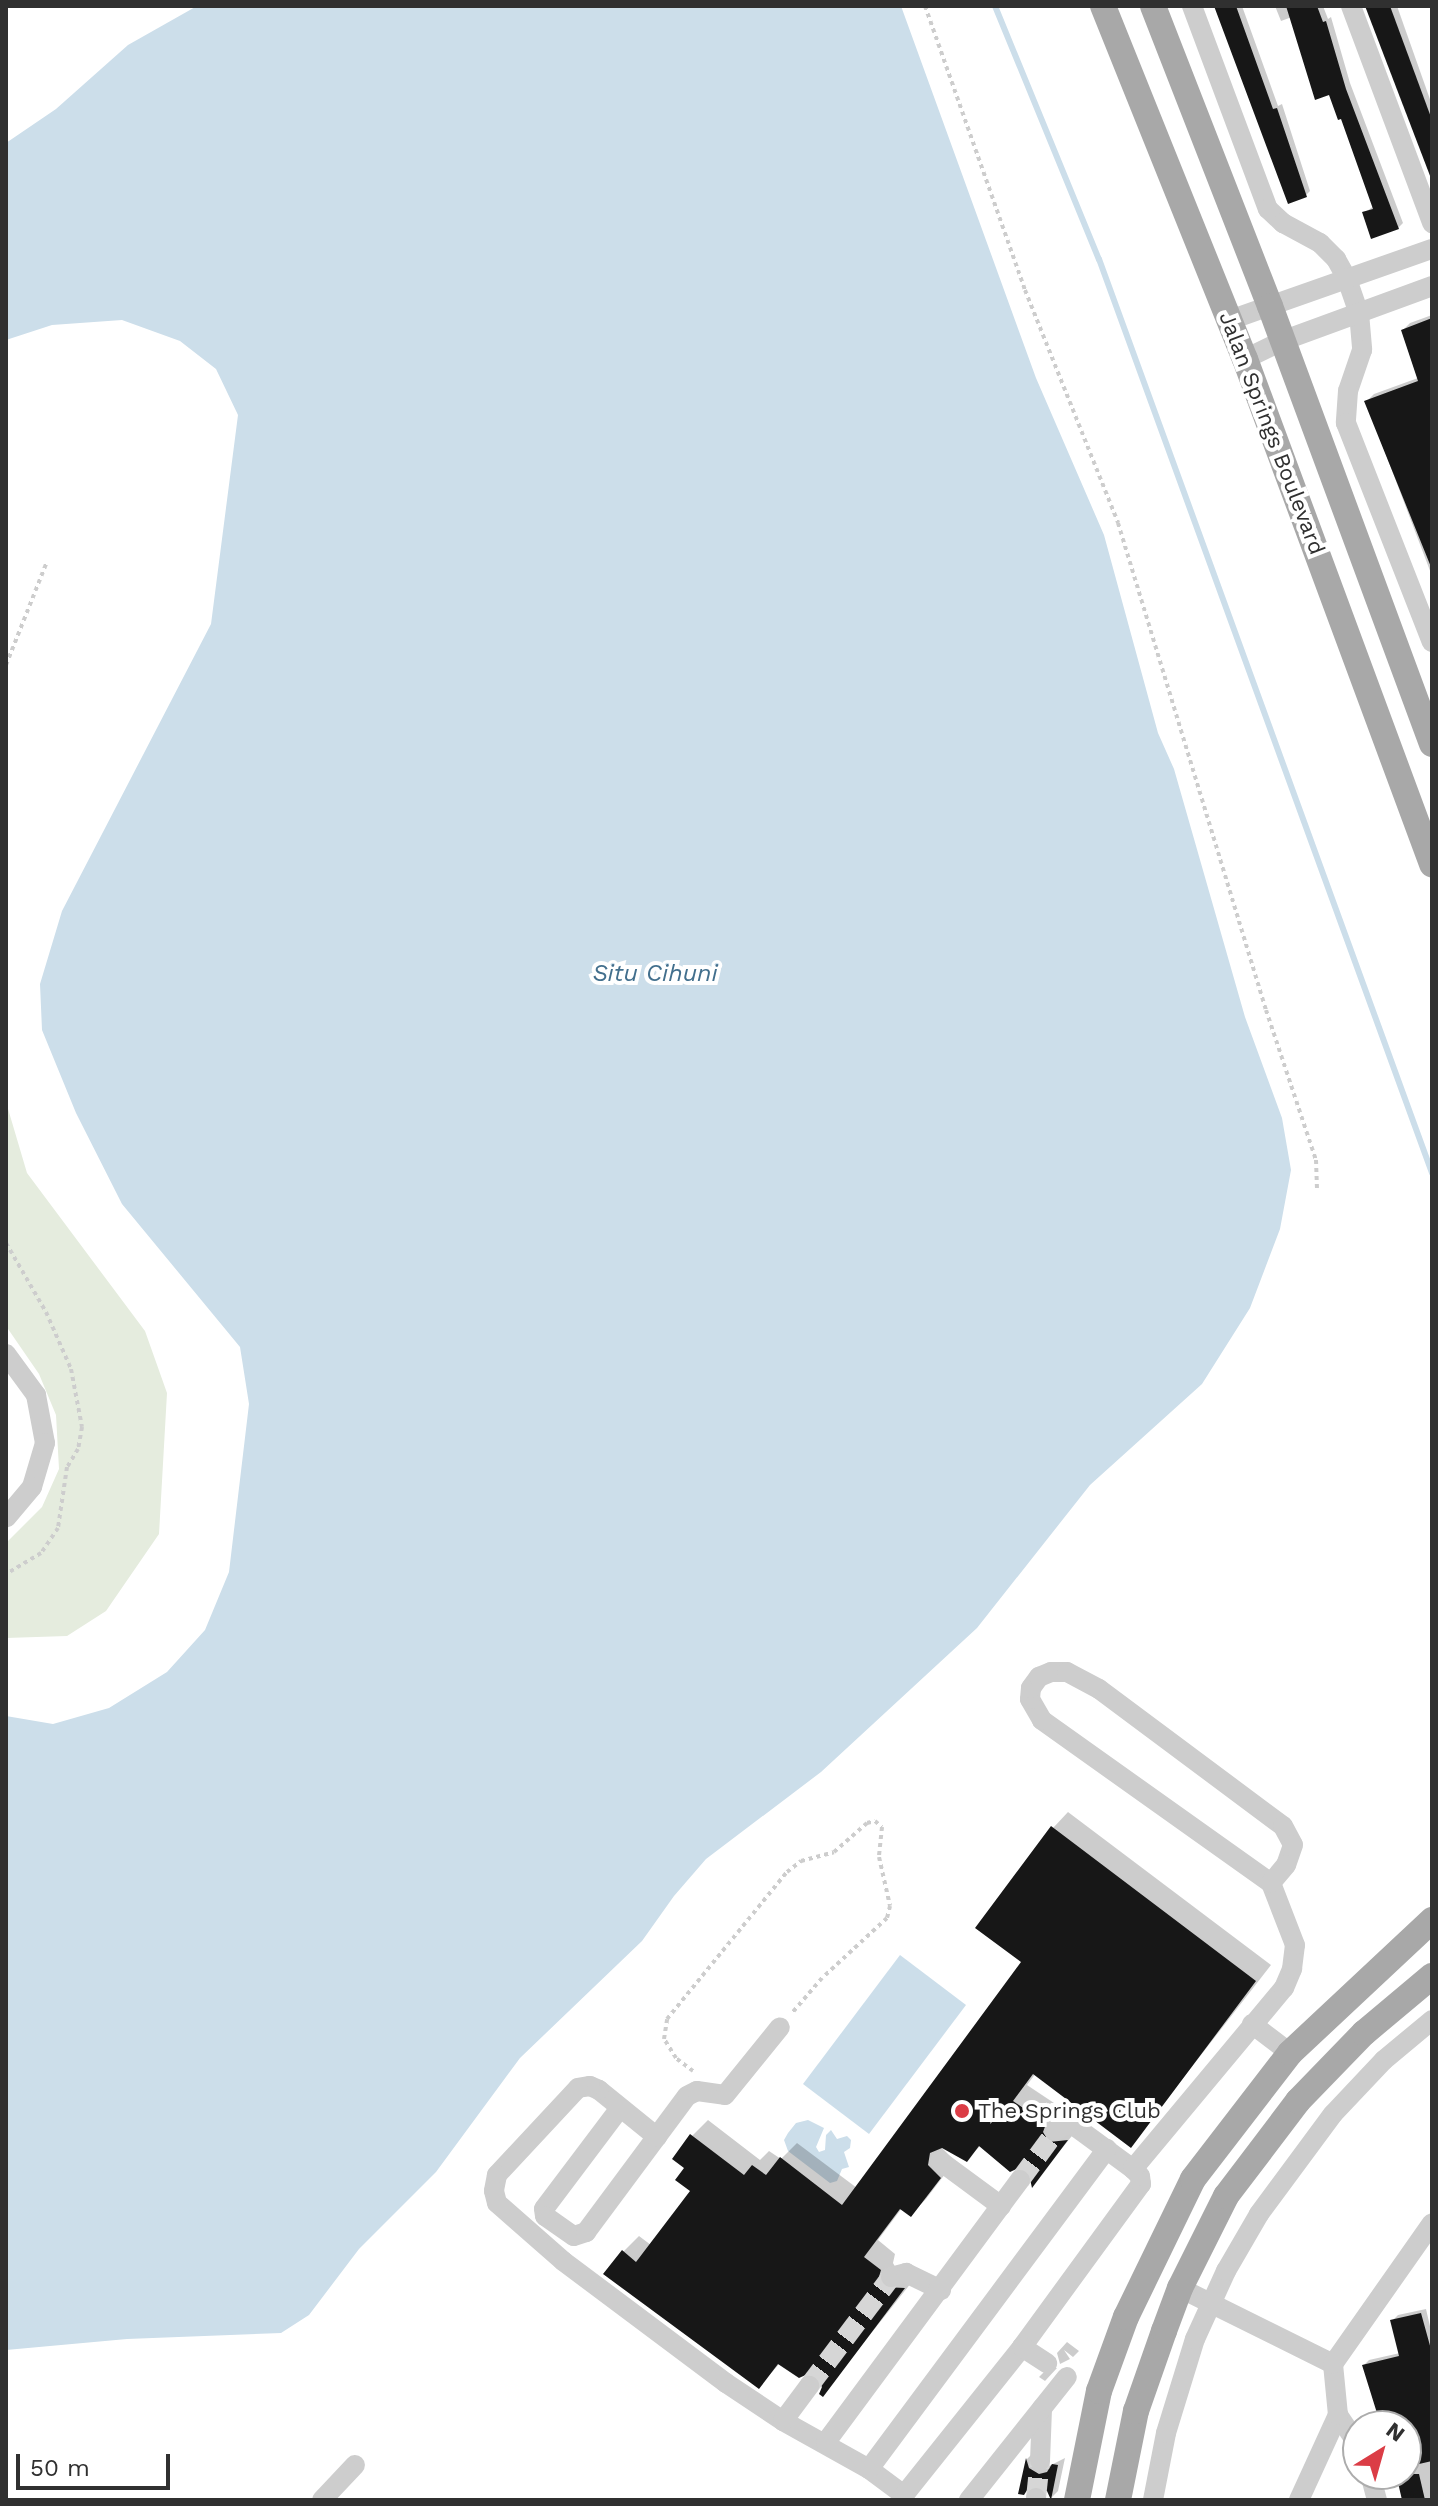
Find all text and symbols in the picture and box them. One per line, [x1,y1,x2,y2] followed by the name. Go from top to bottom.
[1213,308,1331,558] street label: Jalan Springs Boulevard
[592,960,718,988] water label: Situ Cihuni
[978,2098,1161,2124] place label: The Springs Club
[953,2102,971,2120] marker: The Springs Club
[1342,2410,1422,2490] north arrow
[1382,2417,1410,2447] text: N
[20,2438,174,2488] scale bar
[30,2454,90,2482] text: 50 m

